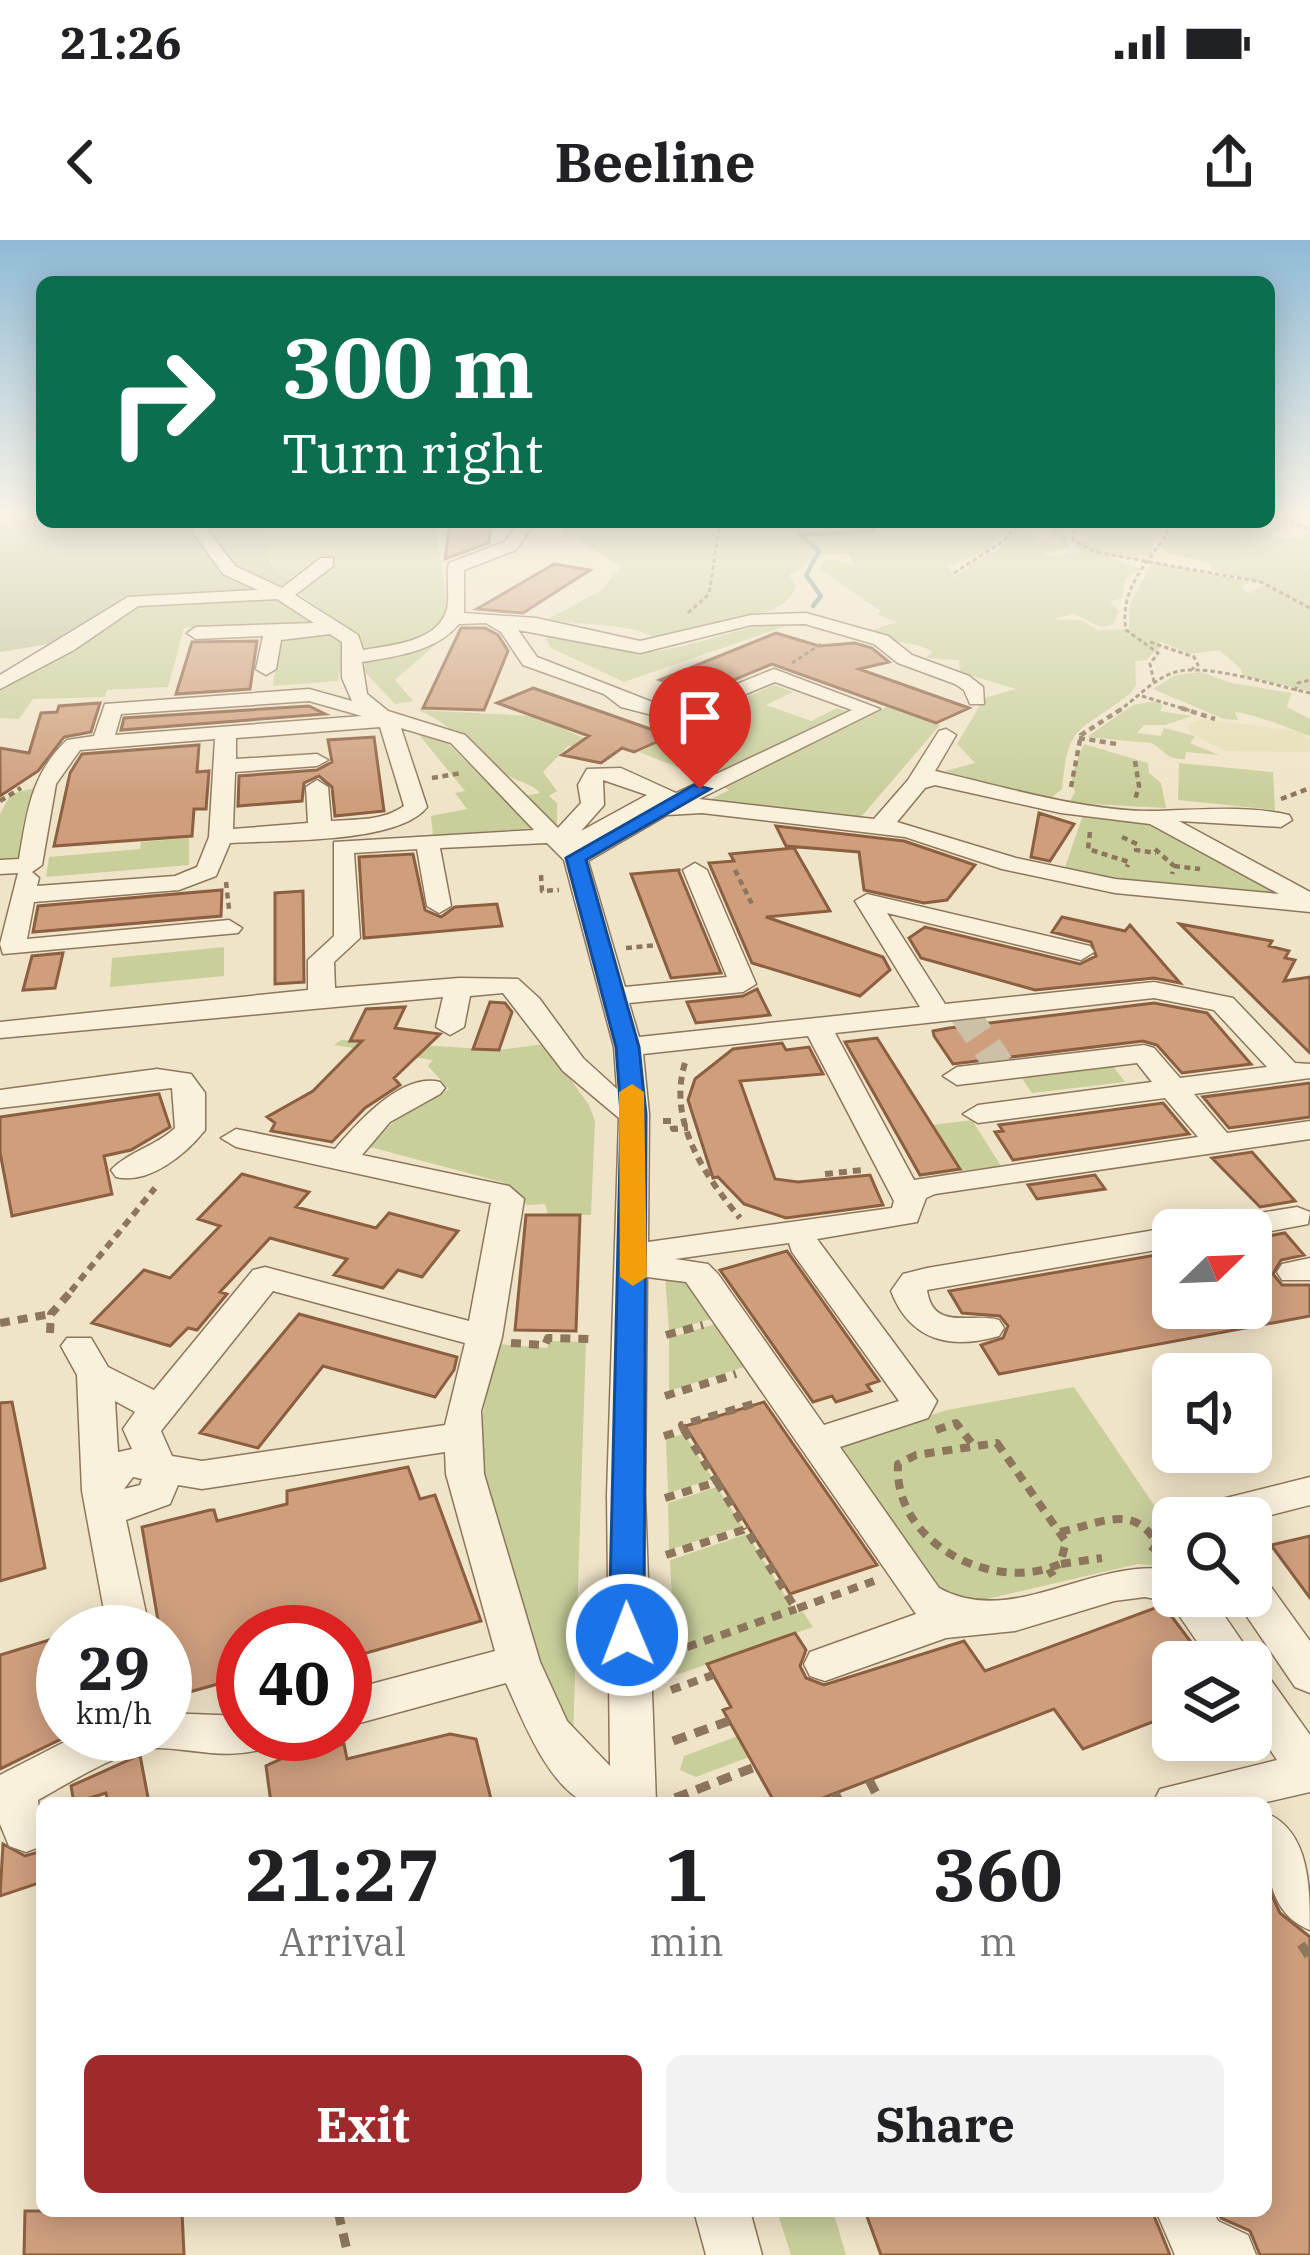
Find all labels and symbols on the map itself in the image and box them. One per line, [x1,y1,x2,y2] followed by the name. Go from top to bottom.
[649,666,751,789] pin
[1152,1209,1272,1329] north arrow
[564,1572,690,1698] position arrow
[216,1605,372,1761] speed limit sign: 40

